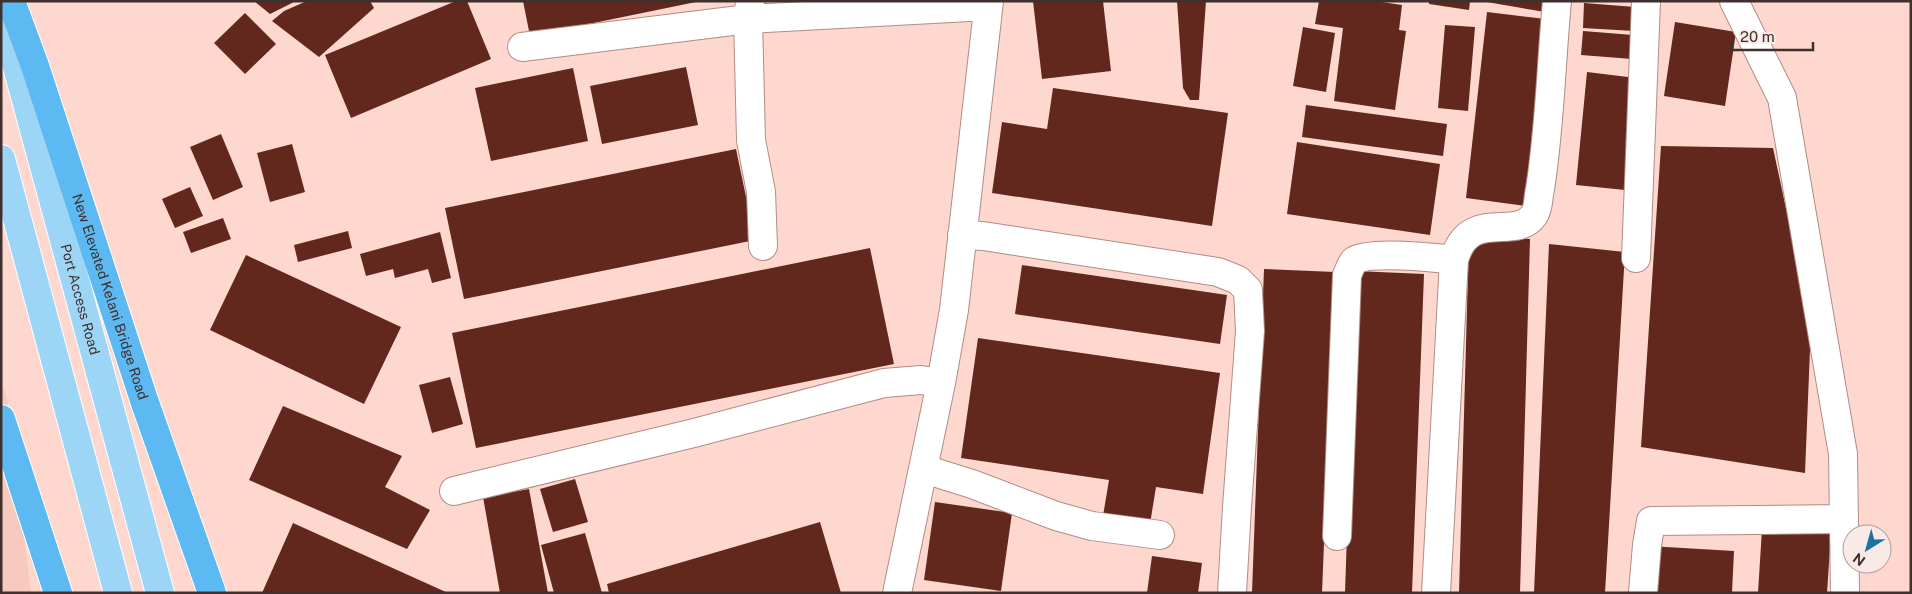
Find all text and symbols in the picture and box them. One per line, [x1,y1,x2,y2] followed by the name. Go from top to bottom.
[1732,20,1813,52] scale bar
[1740,28,1775,45] text: 20 m
[69,192,151,402] street label: New Elevated Kelani Bridge Road
[57,242,103,357] street label: Port Access Road
[1842,524,1892,574] north arrow
[1850,550,1868,569] text: N

